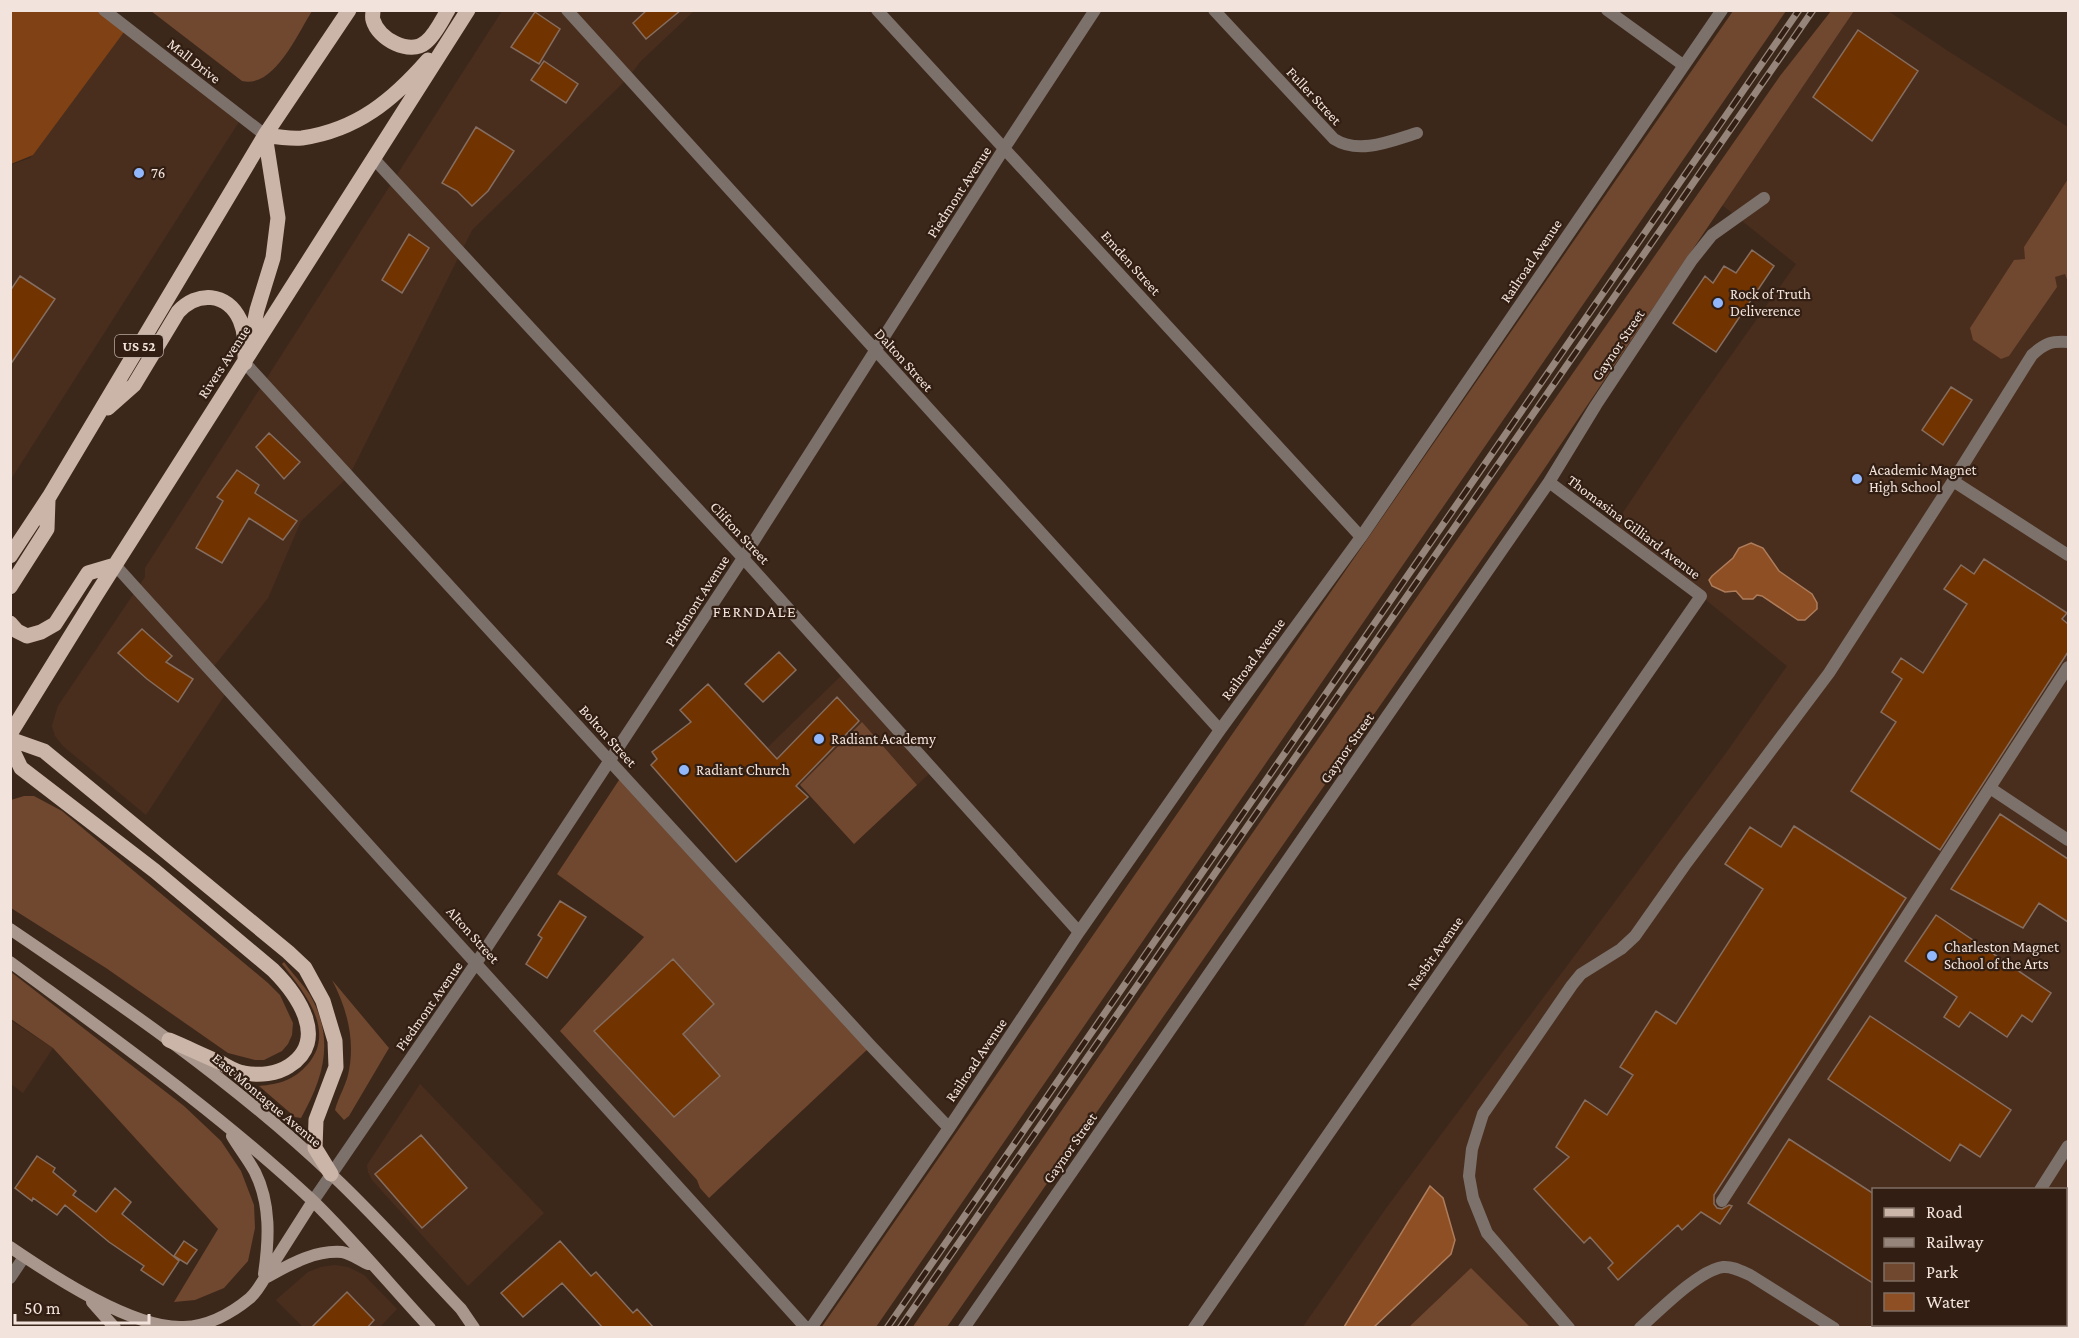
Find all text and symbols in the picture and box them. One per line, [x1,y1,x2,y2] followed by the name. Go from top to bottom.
[164,35,224,87] street label: Mall Drive
[1283,64,1345,129] street label: Fuller Street
[924,143,995,241] street label: Piedmont Avenue
[151,165,165,181] place label: 76
[132,166,146,180] marker: 76
[1497,216,1565,306] street label: Railroad Avenue
[1098,228,1165,299] street label: Emden Street
[1730,286,1811,319] place label: Rock of Truth Deliverence
[1711,296,1725,310] marker: Rock of Truth Deliverence
[1588,306,1649,384] street label: Gaynor Street
[194,322,254,401] street label: Rivers Avenue
[872,325,937,396] street label: Dalton Street
[115,335,163,357] road number: US 52
[1869,462,1977,496] place label: Academic Magnet High School
[1564,472,1704,582] street label: Thomasina Gilliard Avenue
[1850,472,1864,486] marker: Academic Magnet High School
[707,498,774,568] street label: Clifton Street
[662,552,733,650] street label: Piedmont Avenue
[713,603,797,620] district label: FERNDALE
[1218,615,1288,703] street label: Railroad Avenue
[576,702,641,771] street label: Bolton Street
[1317,709,1379,787] street label: Gaynor Street
[831,731,936,748] place label: Radiant Academy
[812,732,826,746] marker: Radiant Academy
[696,762,790,778] place label: Radiant Church
[677,763,691,777] marker: Radiant Church
[443,903,503,967] street label: Alton Street
[1404,913,1466,993] street label: Nesbit Avenue
[1944,939,2060,972] place label: Charleston Magnet School of the Arts
[1925,949,1939,963] marker: Charleston Magnet School of the Arts
[392,958,466,1054] street label: Piedmont Avenue
[942,1015,1010,1105] street label: Railroad Avenue
[209,1050,325,1151] street label: East Montague Avenue
[1040,1109,1102,1187] street label: Gaynor Street
[1872,1188,2067,1326] legend
[1926,1202,1963,1222] text: Road
[1926,1232,1984,1252] text: Railway
[1926,1262,1958,1282] text: Park
[15,1287,148,1325] scale bar
[1926,1292,1971,1312] text: Water
[24,1298,61,1318] text: 50 m

